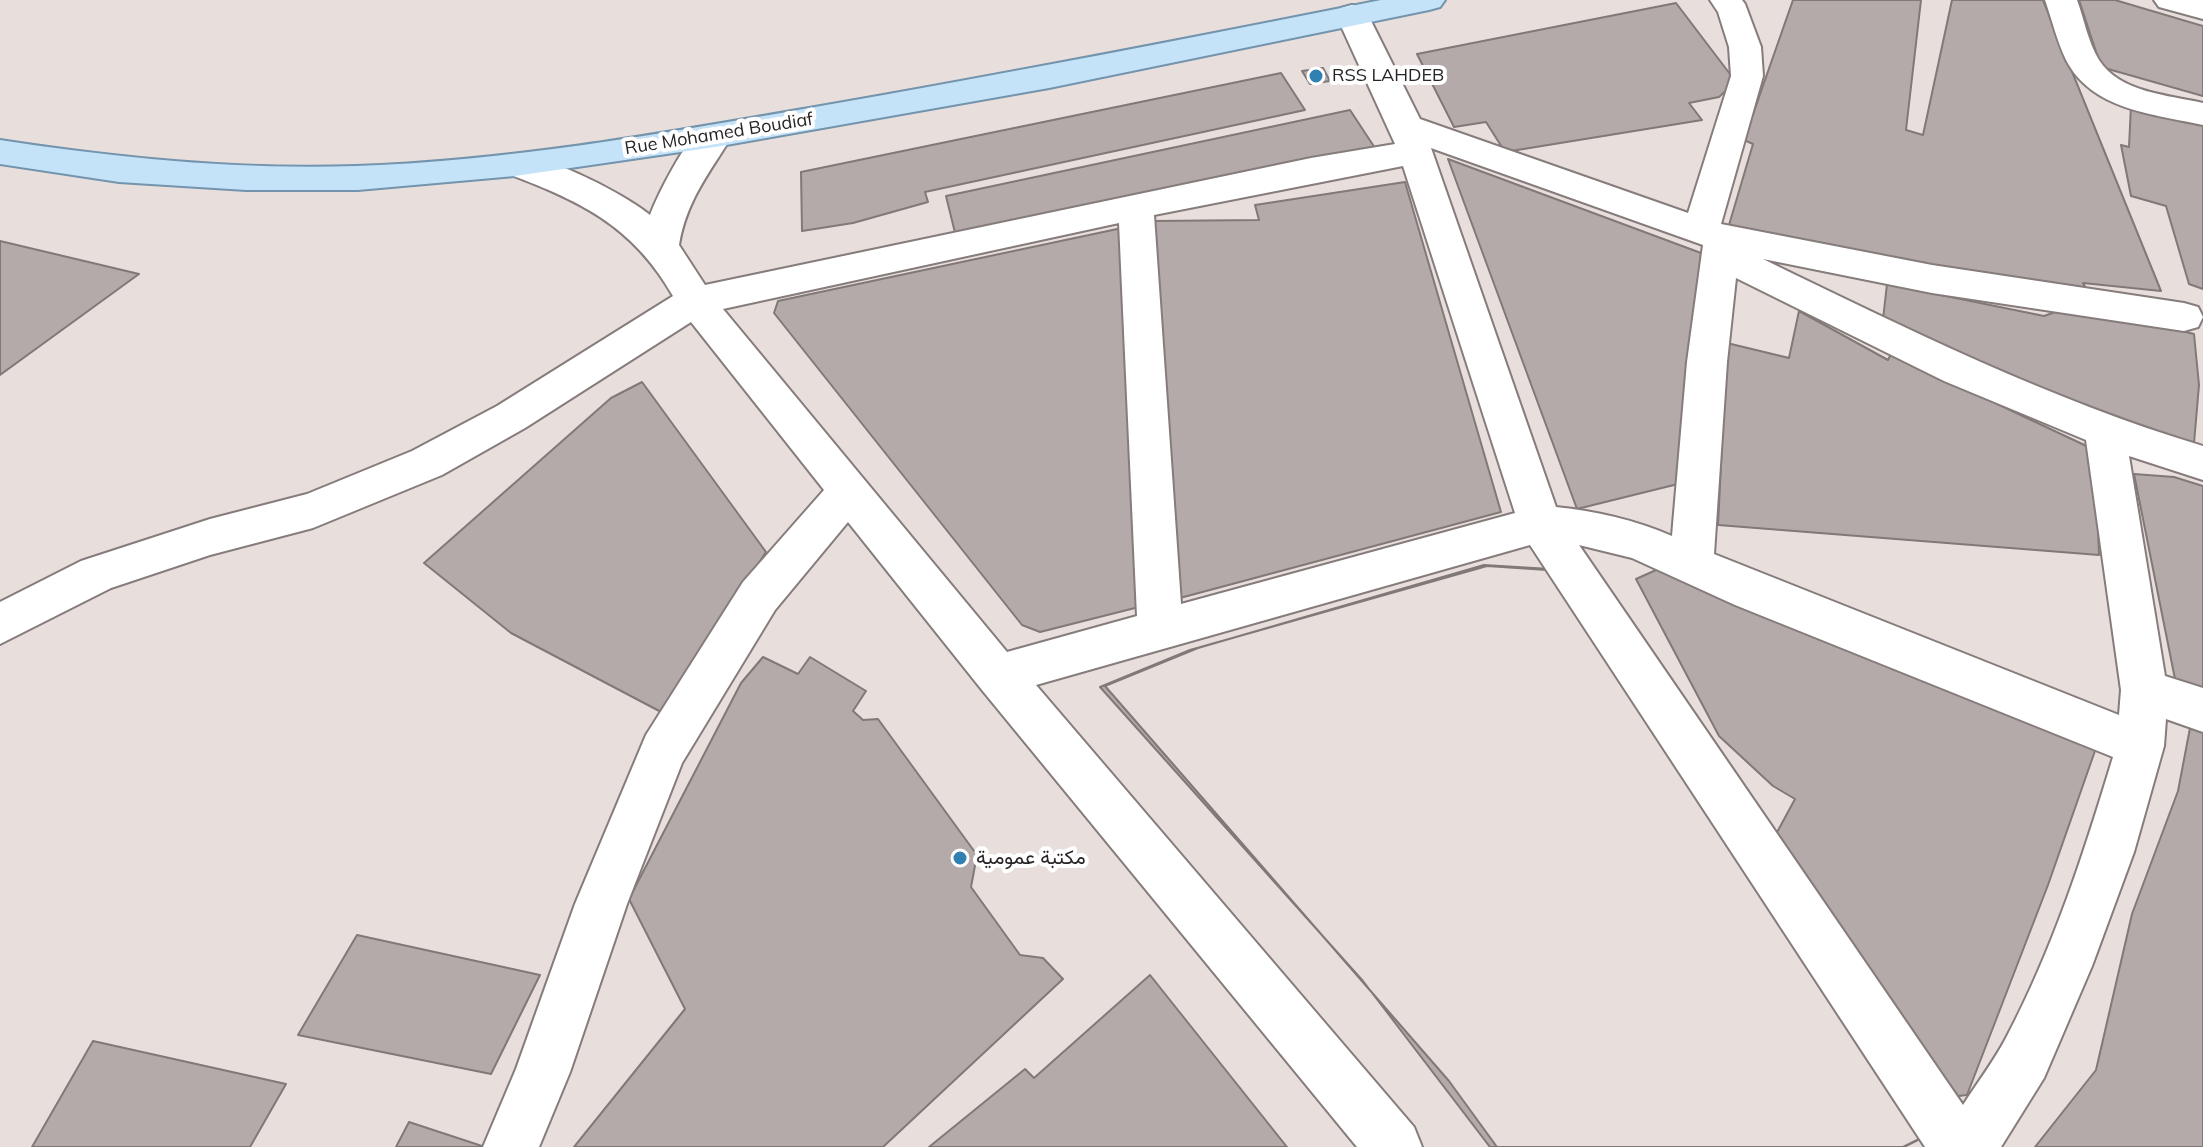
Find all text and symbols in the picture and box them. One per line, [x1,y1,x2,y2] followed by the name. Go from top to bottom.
[1332,65,1444,87] place label: RSS LAHDEB
[1307,67,1325,85] marker: RSS LAHDEB
[623,108,815,160] street label: Rue Mohamed Boudiaf
[976,846,1086,870] place label: مكتبة عمومية
[951,849,969,867] marker: مكتبة عمومية

